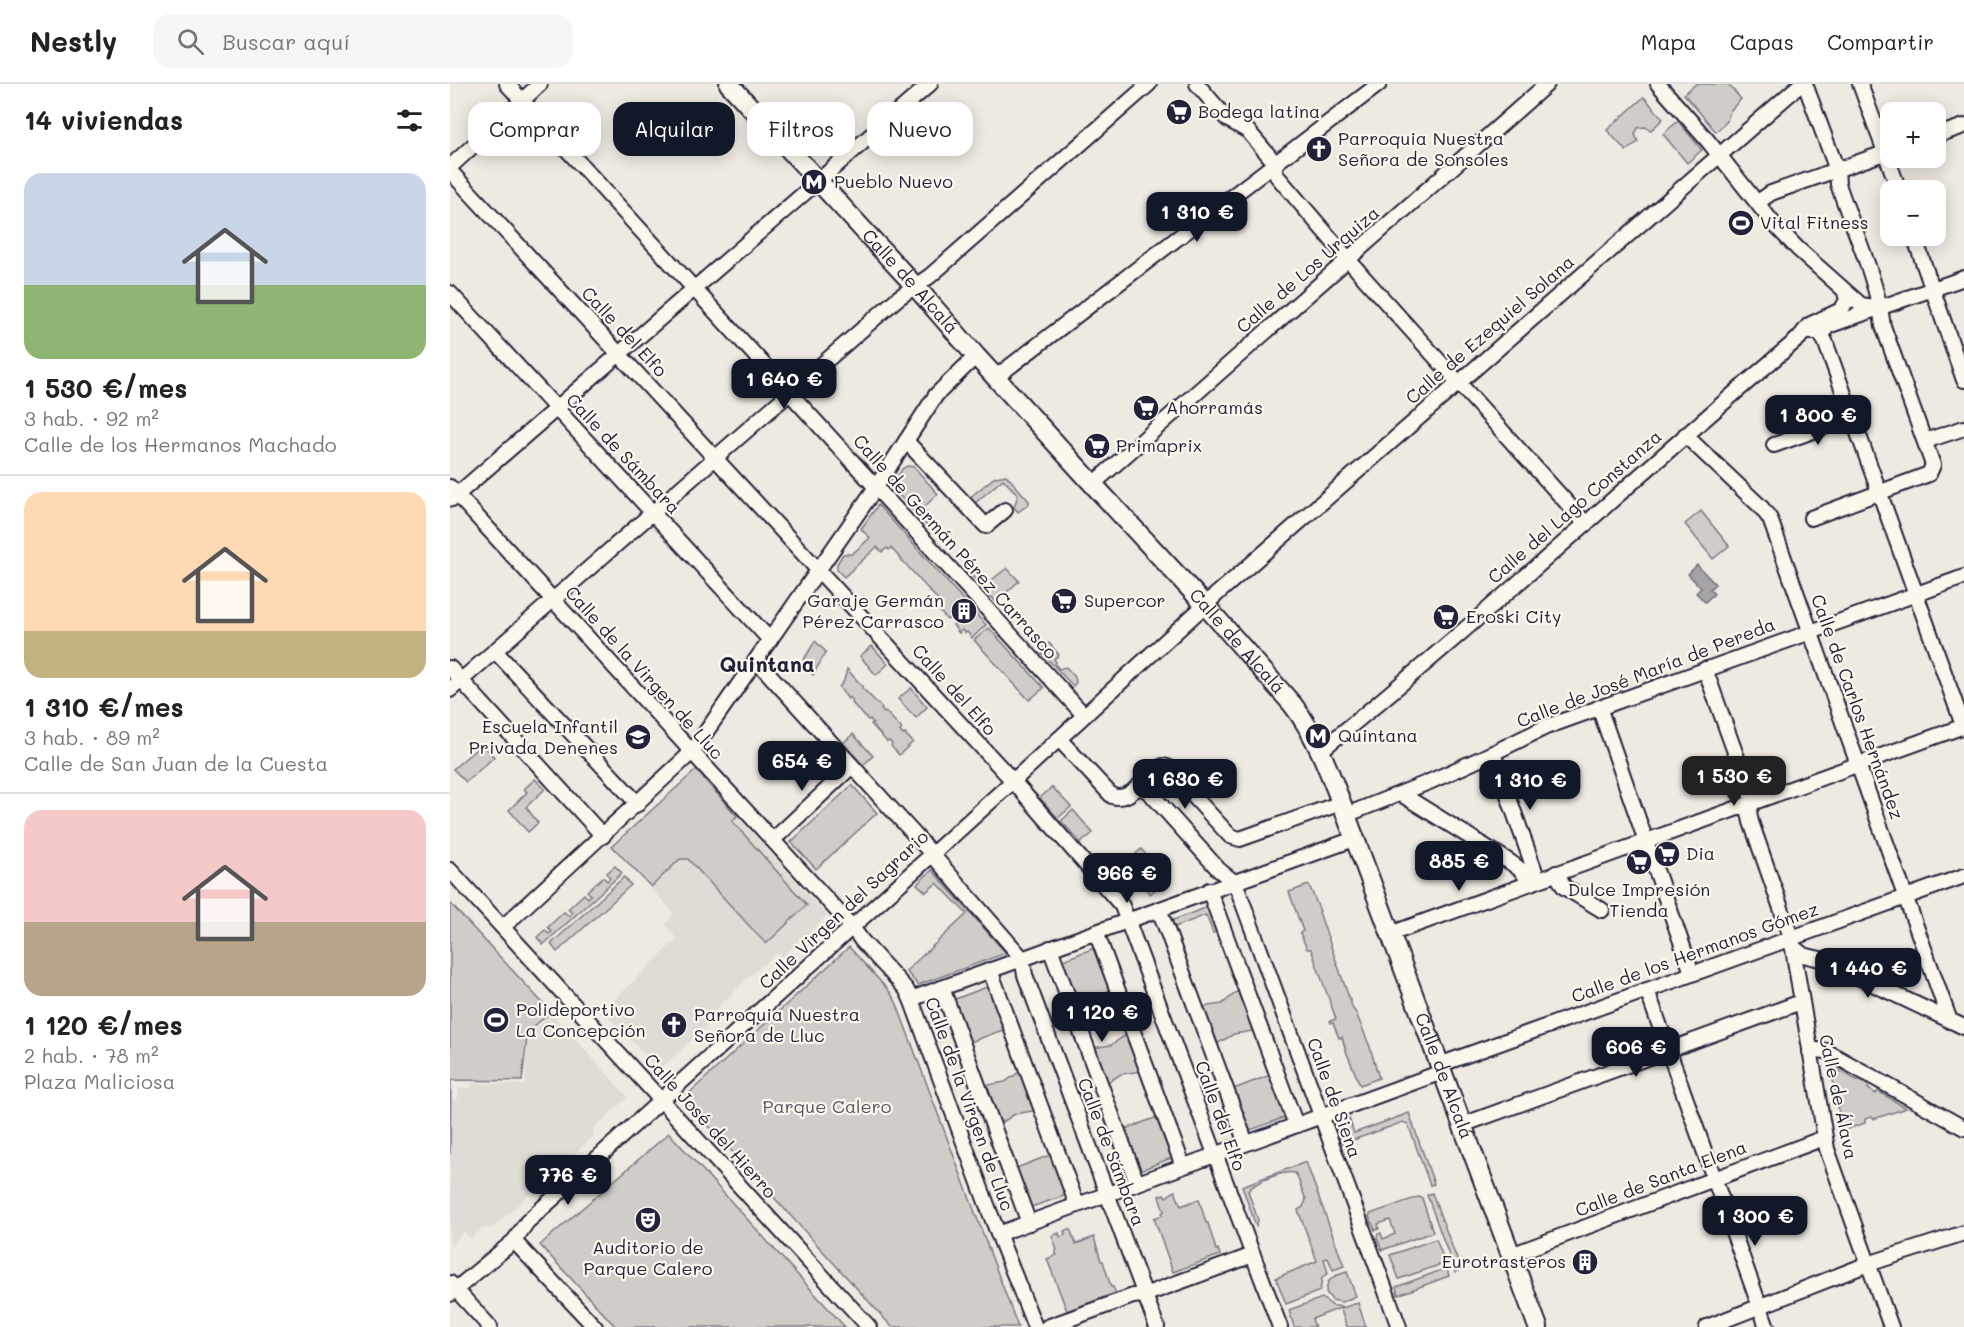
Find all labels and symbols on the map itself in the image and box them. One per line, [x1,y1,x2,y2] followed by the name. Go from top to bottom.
[1164,97,1194,127] supermarket icon: Bodega latina
[1198,99,1320,123] place label: Bodega latina
[1338,126,1509,171] place label: Parroquia Nuestra Señora de Sonsoles
[1304,134,1334,164] church icon: Parroquia Nuestra Señora de Sonsoles
[799,167,829,197] metro station icon: Pueblo Nuevo
[834,169,953,193] place label: Pueblo Nuevo
[1142,192,1252,243] pin: 1 310 €
[1231,200,1384,338] street label: Calle de Los Urquiza
[1726,208,1756,238] sports icon: Vital Fitness
[1760,210,1869,234] place label: Vital Fitness
[857,223,964,338] street label: Calle de Alcalá
[1400,249,1579,409] street label: Calle de Ezequiel Solana
[577,281,673,382] street label: Calle del Elfo
[729,359,839,410] pin: 1 640 €
[561,388,686,519] street label: Calle de Sámbara
[1131,393,1161,423] supermarket icon: Ahorramás
[1166,395,1263,419] place label: Ahorramás
[1763,395,1873,446] pin: 1 800 €
[1482,424,1666,588] street label: Calle del Lago Constanza
[848,429,1063,664] street label: Calle de Germán Pérez Carrasco
[1082,431,1112,461] supermarket icon: Primaprix
[1116,433,1202,457] place label: Primaprix
[560,580,729,764] street label: Calle de la Virgen de Lluc
[1185,583,1291,698] street label: Calle de Alcalá
[1049,586,1079,616] supermarket icon: Supercor
[803,588,944,633] place label: Garaje Germán Pérez Carrasco
[1084,588,1166,612] place label: Supercor
[1806,591,1910,823] street label: Calle de Carlos Hernández
[949,596,979,626] building icon: Garaje Germán Pérez Carrasco
[1431,602,1461,632] supermarket icon: Eroski City
[1466,604,1561,628] place label: Eroski City
[1513,612,1778,733] street label: Calle de José María de Pereda
[907,638,1002,740] street label: Calle del Elfo
[719,650,815,677] district label: Quintana
[469,714,618,759] place label: Escuela Infantil Privada Denenes
[1303,721,1333,751] metro station icon: Quintana
[623,722,653,752] school or university icon: Escuela Infantil Privada Denenes
[1338,723,1418,747] place label: Quintana
[760,741,844,792] pin: 654 €
[1679,756,1789,807] pin: 1 530 €
[1130,759,1240,810] pin: 1 630 €
[1475,760,1585,811] pin: 1 310 €
[753,824,933,994] street label: Calle Virgen del Sagrario
[1652,839,1682,869] supermarket icon: Dia
[1417,841,1501,892] pin: 885 €
[1686,841,1715,865] place label: Dia
[1624,847,1654,877] supermarket icon: Dulce Impresión Tienda
[1085,853,1169,904] pin: 966 €
[1568,877,1710,922] place label: Dulce Impresión Tienda
[1568,896,1822,1008] street label: Calle de los Hermanos Gómez
[1813,948,1923,999] pin: 1 440 €
[1047,992,1157,1043] pin: 1 120 €
[920,993,1020,1214] street label: Calle de la Virgen de Lluc
[516,997,646,1042] place label: Polideportivo La Concepción
[694,1002,860,1047] place label: Parroquia Nuestra Señora de Lluc
[481,1005,511,1035] sports icon: Polideportivo La Concepción
[1410,1009,1479,1142] street label: Calle de Alcalá
[659,1010,689,1040] church icon: Parroquia Nuestra Señora de Lluc
[1594,1027,1678,1078] pin: 606 €
[1814,1032,1864,1162] street label: Calle de Álava
[1302,1034,1368,1161] street label: Calle de Siena
[639,1048,783,1203] street label: Calle José del Hierro
[1190,1057,1252,1174] street label: Calle del Elfo
[1073,1074,1151,1229] street label: Calle de Sámbara
[763,1094,892,1118] park label: Parque Calero
[1572,1134,1750,1222] street label: Calle de Santa Elena
[526,1155,610,1206] pin: 776 €
[1700,1196,1810,1247] pin: 1 300 €
[633,1205,663,1235] theatre icon: Auditorio de Parque Calero
[584,1235,713,1280] place label: Auditorio de Parque Calero
[1570,1247,1600,1277] building icon: Eurotrasteros
[1442,1249,1566,1273] place label: Eurotrasteros

